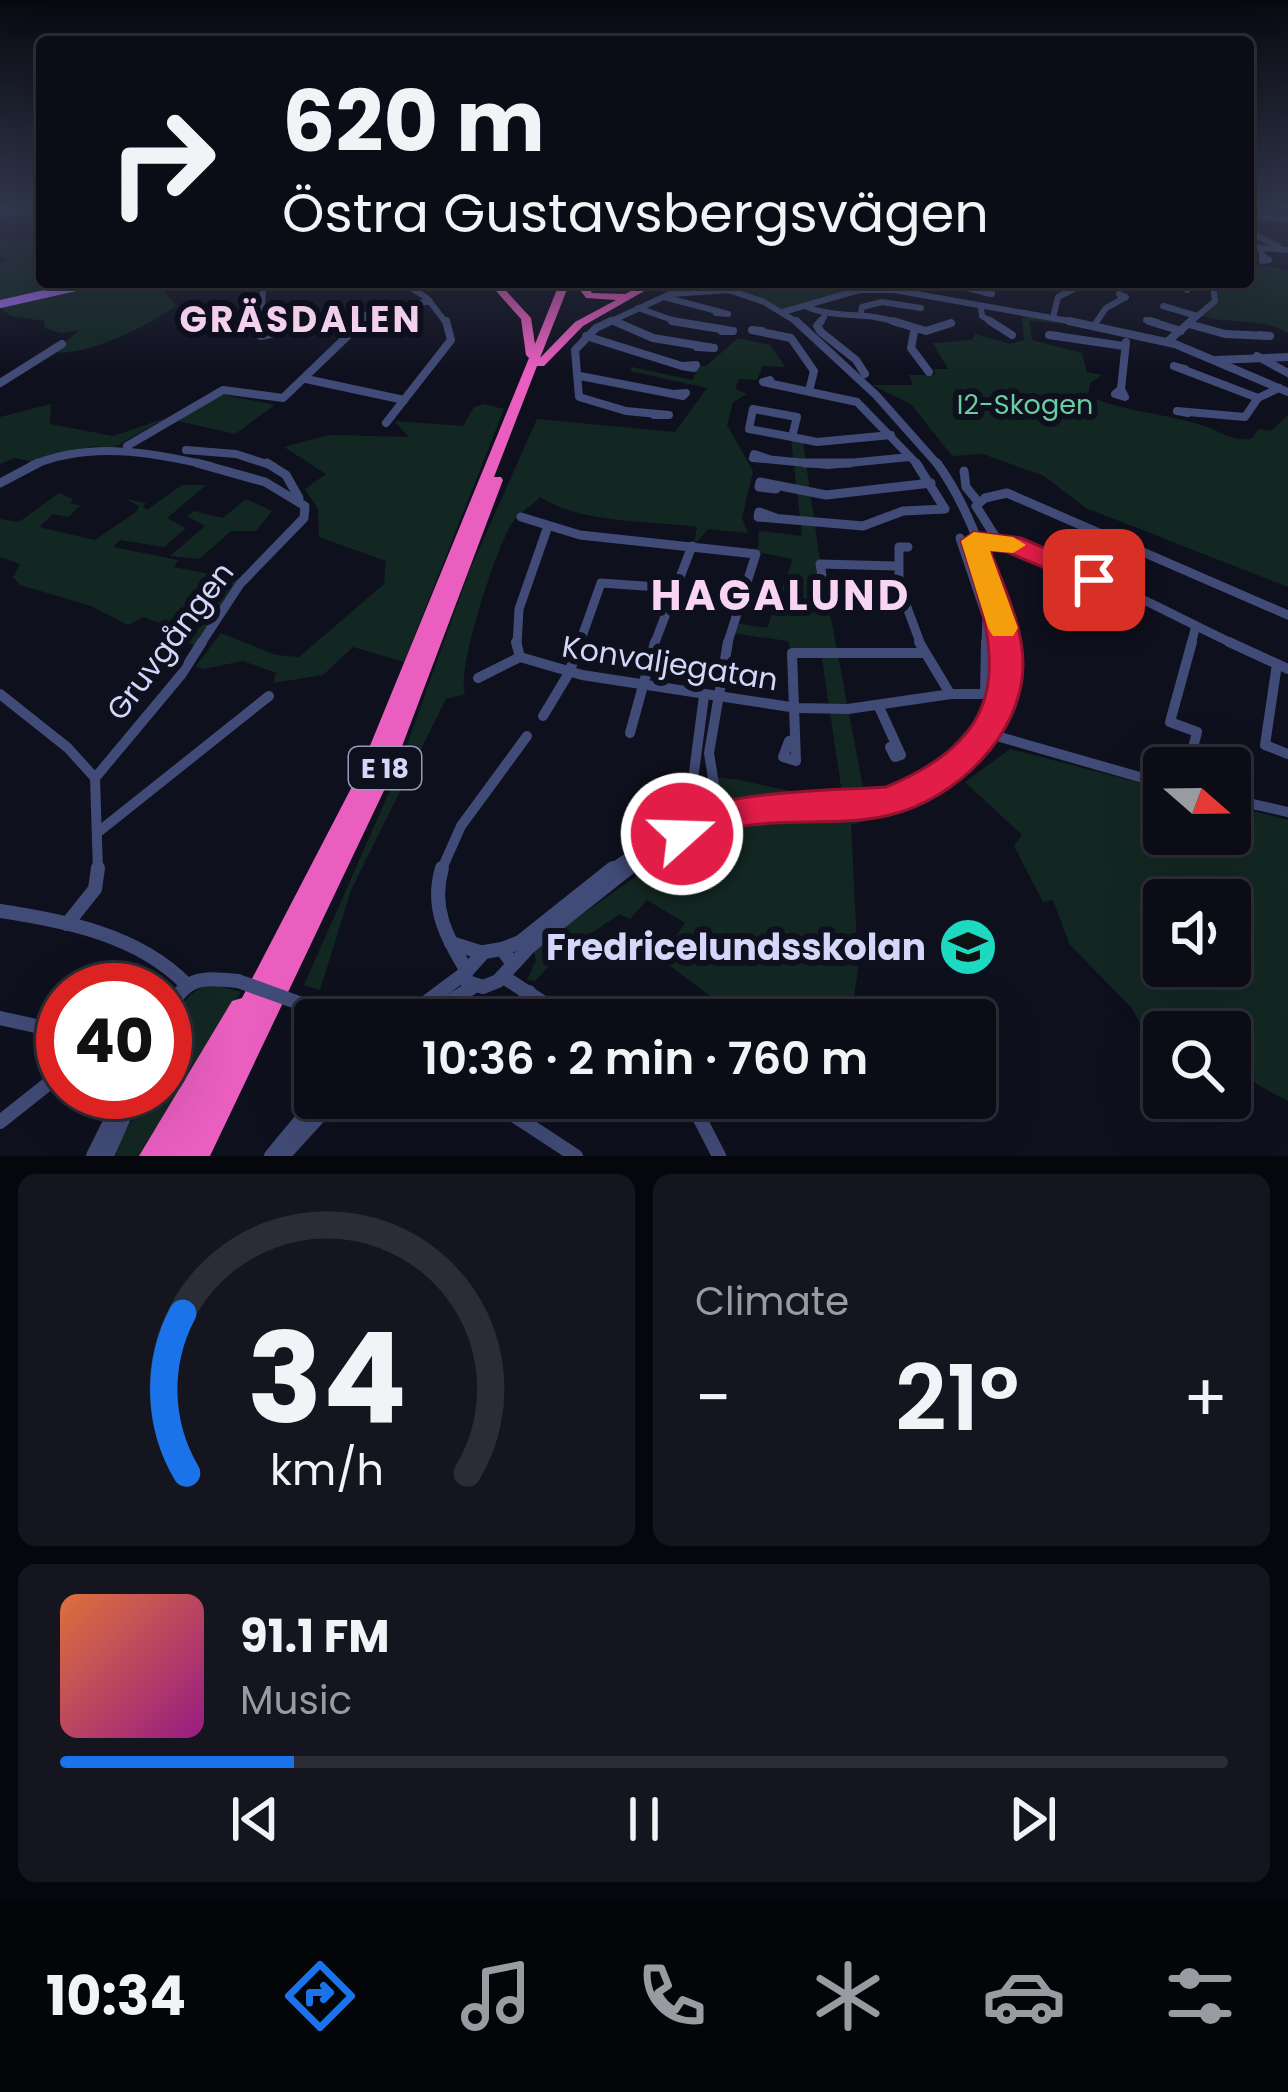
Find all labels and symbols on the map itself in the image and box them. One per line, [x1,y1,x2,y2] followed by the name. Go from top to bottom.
[179,294,423,345] district label: GRÄSDALEN
[957,386,1093,423] park label: I2-Skogen
[1043,529,1145,631] pin
[96,553,244,729] street label: Gruvgången
[651,566,911,625] district label: HAGALUND
[559,625,781,701] street label: Konvaljegatan
[349,747,421,789] road number: E 18
[1143,747,1251,855] north arrow
[619,771,745,897] position arrow
[937,916,999,978] school or university icon: Fredricelundsskolan
[546,922,926,973] place label: Fredricelundsskolan
[36,963,192,1119] speed limit sign: 40

